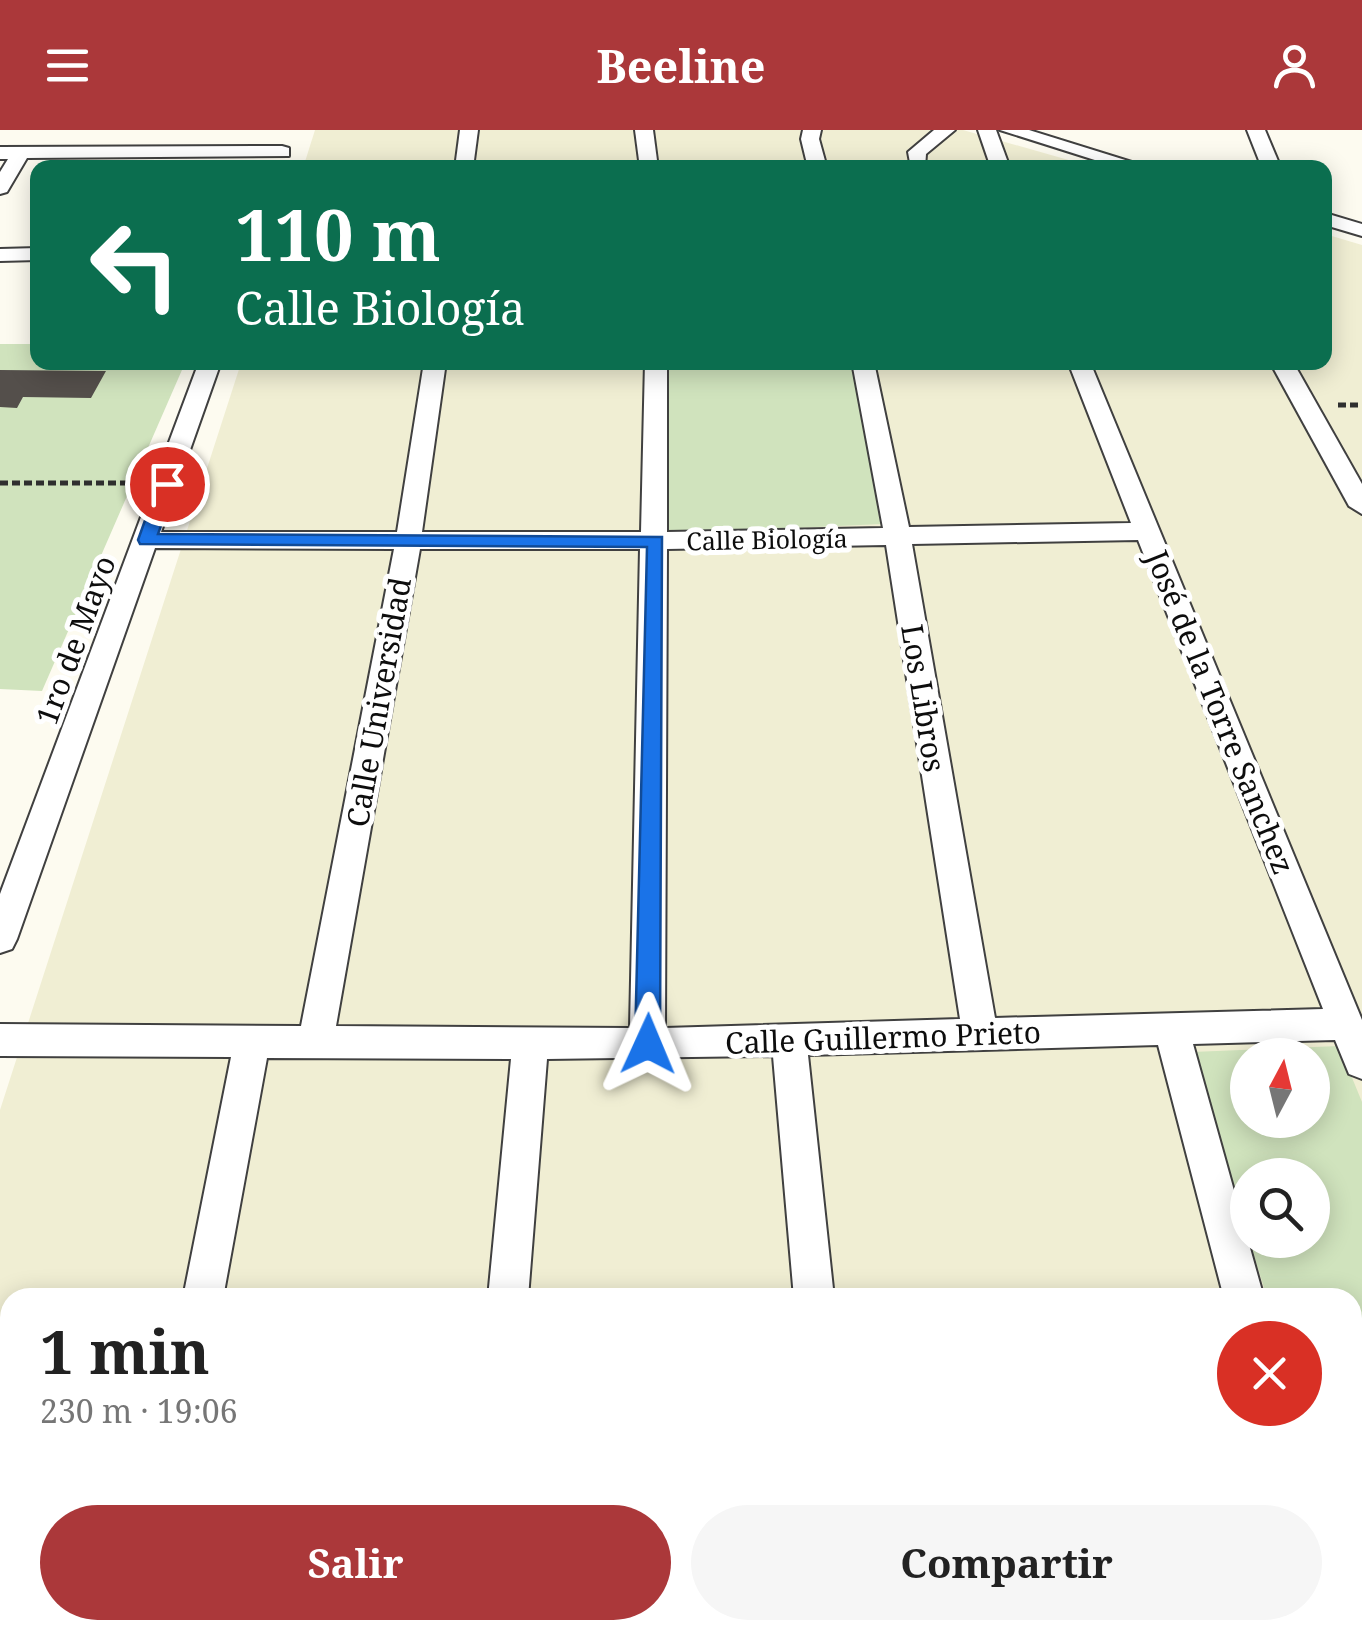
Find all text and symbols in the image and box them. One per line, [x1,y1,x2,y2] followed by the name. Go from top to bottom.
[596,35,766,96] text: Beeline
[40,38,95,93] icon: menu
[1267,38,1322,93] icon: person
[235,186,441,282] text: 110 m
[70,200,200,330] icon: left
[235,277,525,338] text: Calle Biología
[125,442,210,527] pin
[140,457,195,512] icon: arrive
[686,521,848,557] street label: Calle Biología
[1137,543,1305,880] street label: José de la Torre Sanchez
[25,550,125,730] street label: 1ro de Mayo
[336,574,420,830] street label: Calle Universidad
[892,621,956,775] street label: Los Libros
[596,992,700,1096] position arrow
[724,1011,1042,1063] street label: Calle Guillermo Prieto
[1230,1038,1330,1138] north arrow
[1230,1038,1330,1258] map controls
[1230,1158,1330,1258] button: search
[40,1310,210,1392] text: 1 min
[1217,1321,1322,1426] button: close
[40,1389,238,1432] text: 230 m · 19:06
[40,1505,671,1620] button: Salir
[691,1505,1322,1620] button: Compartir

